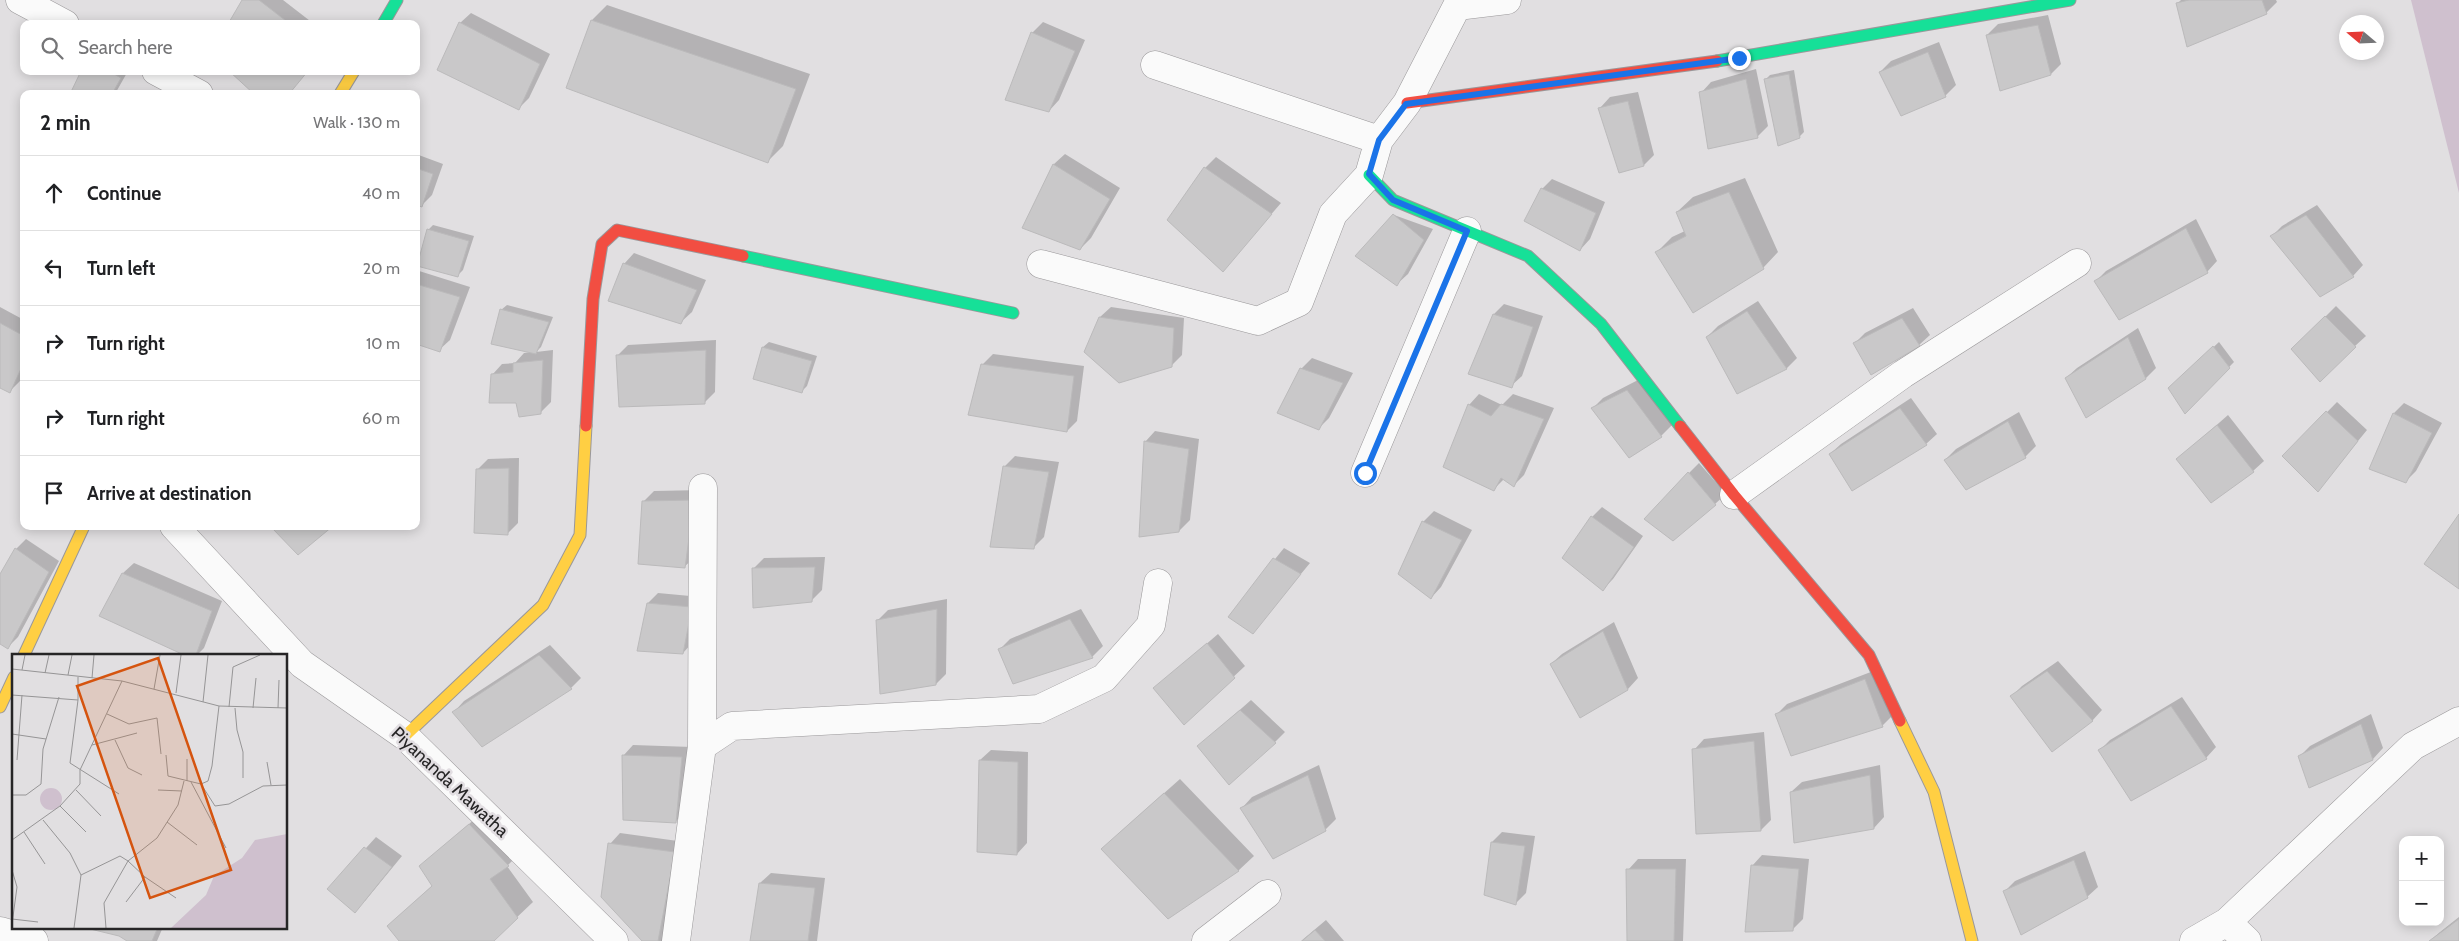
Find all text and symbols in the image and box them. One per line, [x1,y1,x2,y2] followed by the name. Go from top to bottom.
[2339,15,2384,60] north arrow
[20,20,420,75] search box
[38,34,66,62] icon: search
[78,36,172,59] text: Search here
[1728,47,1751,70] route end
[40,110,91,135] text: 2 min
[313,113,400,132] text: Walk · 130 m
[40,179,68,207] icon: ahead
[87,182,161,205] text: Continue
[362,184,400,203] text: 40 m
[40,254,68,282] icon: left
[87,257,155,280] text: Turn left
[363,259,400,278] text: 20 m
[40,329,68,357] icon: right
[87,332,165,355] text: Turn right
[366,334,400,353] text: 10 m
[40,404,68,432] icon: right
[87,407,165,430] text: Turn right
[362,409,400,428] text: 60 m
[1354,462,1377,485] route start
[40,479,68,507] icon: arrive
[87,482,251,505] text: Arrive at destination
[12,654,288,928] inset map
[387,722,513,842] street label: Piyananda Mawatha
[2399,836,2444,926] map controls
[2399,836,2444,881] button: +
[2399,881,2444,926] button: −

